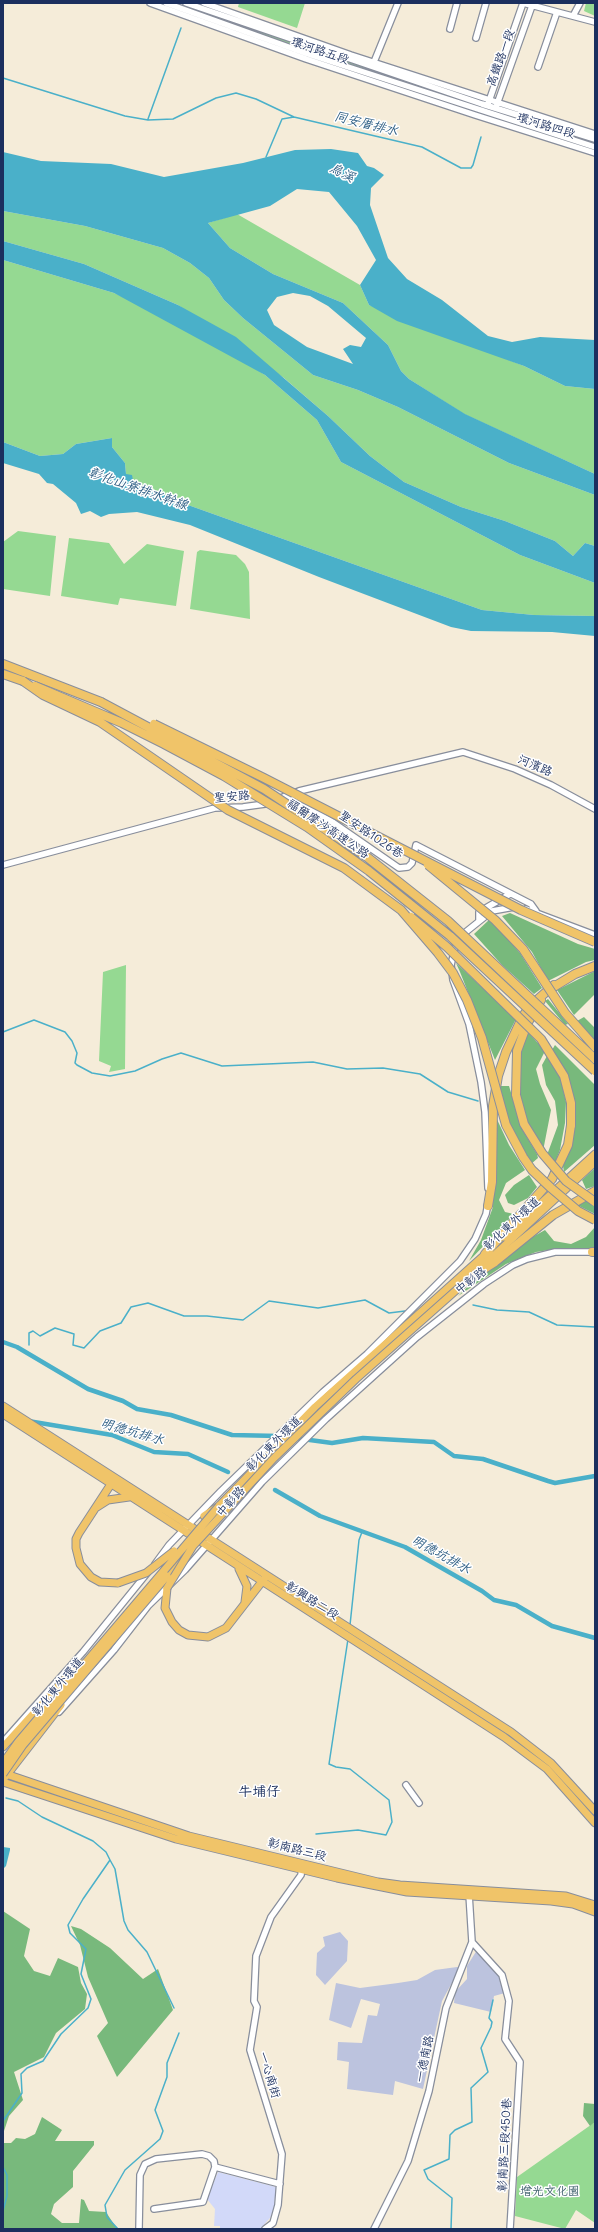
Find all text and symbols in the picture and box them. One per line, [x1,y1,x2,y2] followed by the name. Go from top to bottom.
[484,27,518,89] street label: 高鐵路一段
[289,34,351,68] street label: 環河路五段
[333,109,399,139] water label: 同安厝排水
[515,110,577,142] street label: 環河路四段
[327,160,357,186] water label: 烏溪
[86,465,190,513] water label: 彰化山寮排水幹線
[516,752,554,780] street label: 河濱路
[213,788,251,806] street label: 聖安路
[284,796,372,862] street label: 福爾摩沙高速公路
[336,808,406,862] street label: 聖安路1026巷
[481,1194,543,1254] street label: 彰化東外環道
[452,1264,490,1298] street label: 中彰路
[243,1413,305,1475] street label: 彰化東外環道
[99,1416,165,1448] water label: 明德坑排水
[214,1484,248,1520] street label: 中彰路
[409,1532,473,1578] water label: 明德坑排水
[283,1579,341,1623] street label: 彰興路二段
[29,1655,87,1719] street label: 彰化東外環道
[238,1784,280,1800] district label: 牛埔仔
[266,1836,328,1864] street label: 彰南路三段
[413,2034,437,2084] street label: 一德南路
[255,2050,283,2100] street label: 一心南街
[495,2098,515,2192] street label: 彰南路三段450巷
[520,2185,580,2199] park label: 增光文化園

